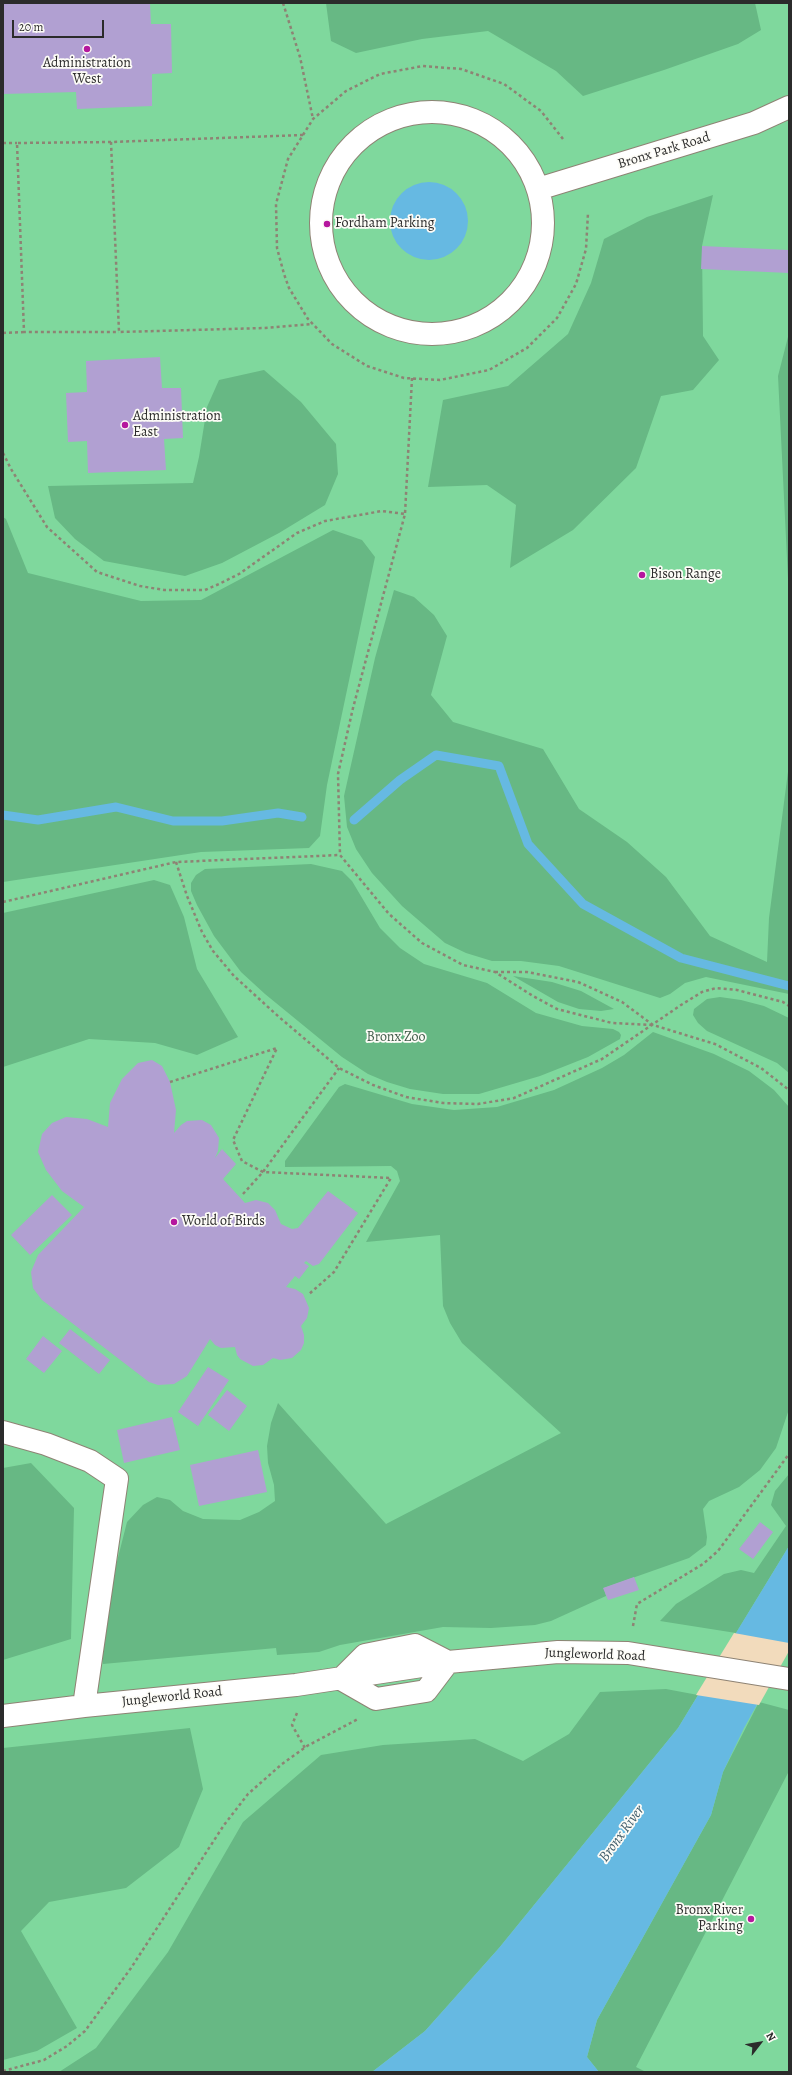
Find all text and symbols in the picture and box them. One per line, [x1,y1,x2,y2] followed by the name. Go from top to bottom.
[14,12,106,38] scale bar
[19,19,43,35] text: 20 m
[82,44,92,54] marker: Administration West
[43,56,131,88] place label: Administration West
[616,129,712,173] street label: Bronx Park Road
[335,216,435,232] place label: Fordham Parking
[322,219,332,229] marker: Fordham Parking
[133,409,221,442] place label: Administration East
[120,420,130,430] marker: Administration East
[650,567,721,583] place label: Bison Range
[637,570,647,580] marker: Bison Range
[366,1030,426,1046] park label: Bronx Zoo
[182,1214,265,1230] place label: World of Birds
[169,1217,179,1227] marker: World of Birds
[544,1645,646,1665] street label: Jungleworld Road
[121,1683,223,1711] street label: Jungleworld Road
[595,1802,649,1866] water label: Bronx River
[675,1903,743,1936] place label: Bronx River Parking
[746,1914,756,1924] marker: Bronx River Parking
[740,2023,780,2063] north arrow
[762,2029,779,2044] text: N

